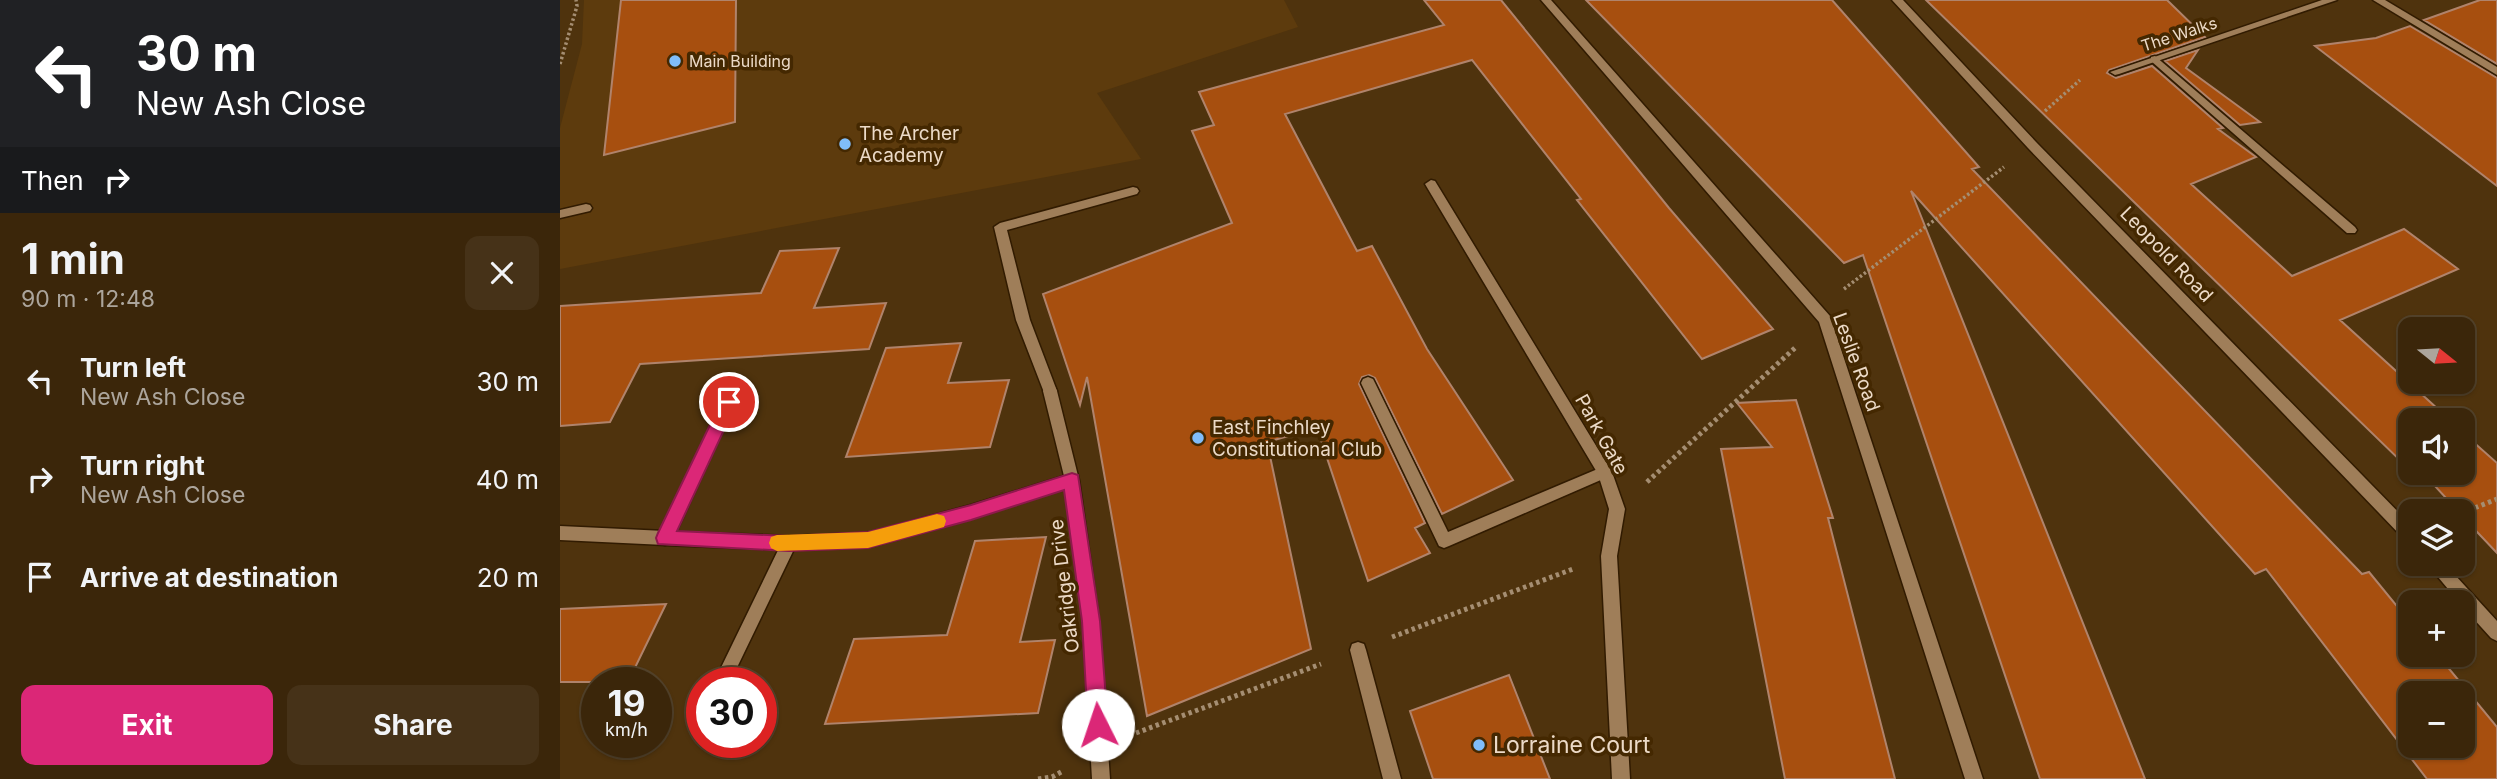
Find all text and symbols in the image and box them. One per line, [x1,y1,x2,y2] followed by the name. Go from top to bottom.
[2139,12,2219,56] street label: The Walks
[136,24,257,83] text: 30 m
[21,28,112,119] icon: left
[689,51,791,71] place label: Main Building
[667,53,683,69] marker: Main Building
[136,84,366,123] text: New Ash Close
[859,122,959,167] place label: The Archer Academy
[837,136,853,152] marker: The Archer Academy
[98,161,136,199] icon: right
[21,165,84,196] text: Then
[2115,202,2218,307] street label: Leopold Road
[21,233,125,284] text: 1 min
[465,236,539,310] button: close
[21,285,155,313] text: 90 m · 12:48
[1828,310,1885,415] street label: Leslie Road
[2398,317,2474,394] north arrow
[2398,317,2475,758] map controls
[80,352,186,383] text: Turn left
[21,362,59,400] icon: left
[476,366,539,397] text: 30 m
[699,372,759,432] pin
[80,383,245,411] text: New Ash Close
[710,383,748,421] icon: arrive
[1570,390,1633,478] street label: Park Gate
[2398,408,2475,485] button: sound
[1212,416,1382,461] place label: East Finchley Constitutional Club
[1190,430,1206,446] marker: East Finchley Constitutional Club
[80,450,205,481] text: Turn right
[21,460,59,498] icon: right
[476,464,539,495] text: 40 m
[80,481,245,509] text: New Ash Close
[2398,499,2475,576] button: layers
[1045,518,1084,654] street label: Oakridge Drive
[21,558,59,596] icon: arrive
[80,562,339,593] text: Arrive at destination
[477,562,539,593] text: 20 m
[2398,590,2475,667] button: +
[686,667,777,758] speed limit sign: 30
[2398,681,2475,758] button: −
[608,682,645,724] text: 19
[21,685,273,765] button: Exit
[287,685,539,765] button: Share
[1061,688,1135,762] position arrow
[605,719,648,740] text: km/h
[1493,731,1651,759] place label: Lorraine Court
[1471,737,1487,753] marker: Lorraine Court

